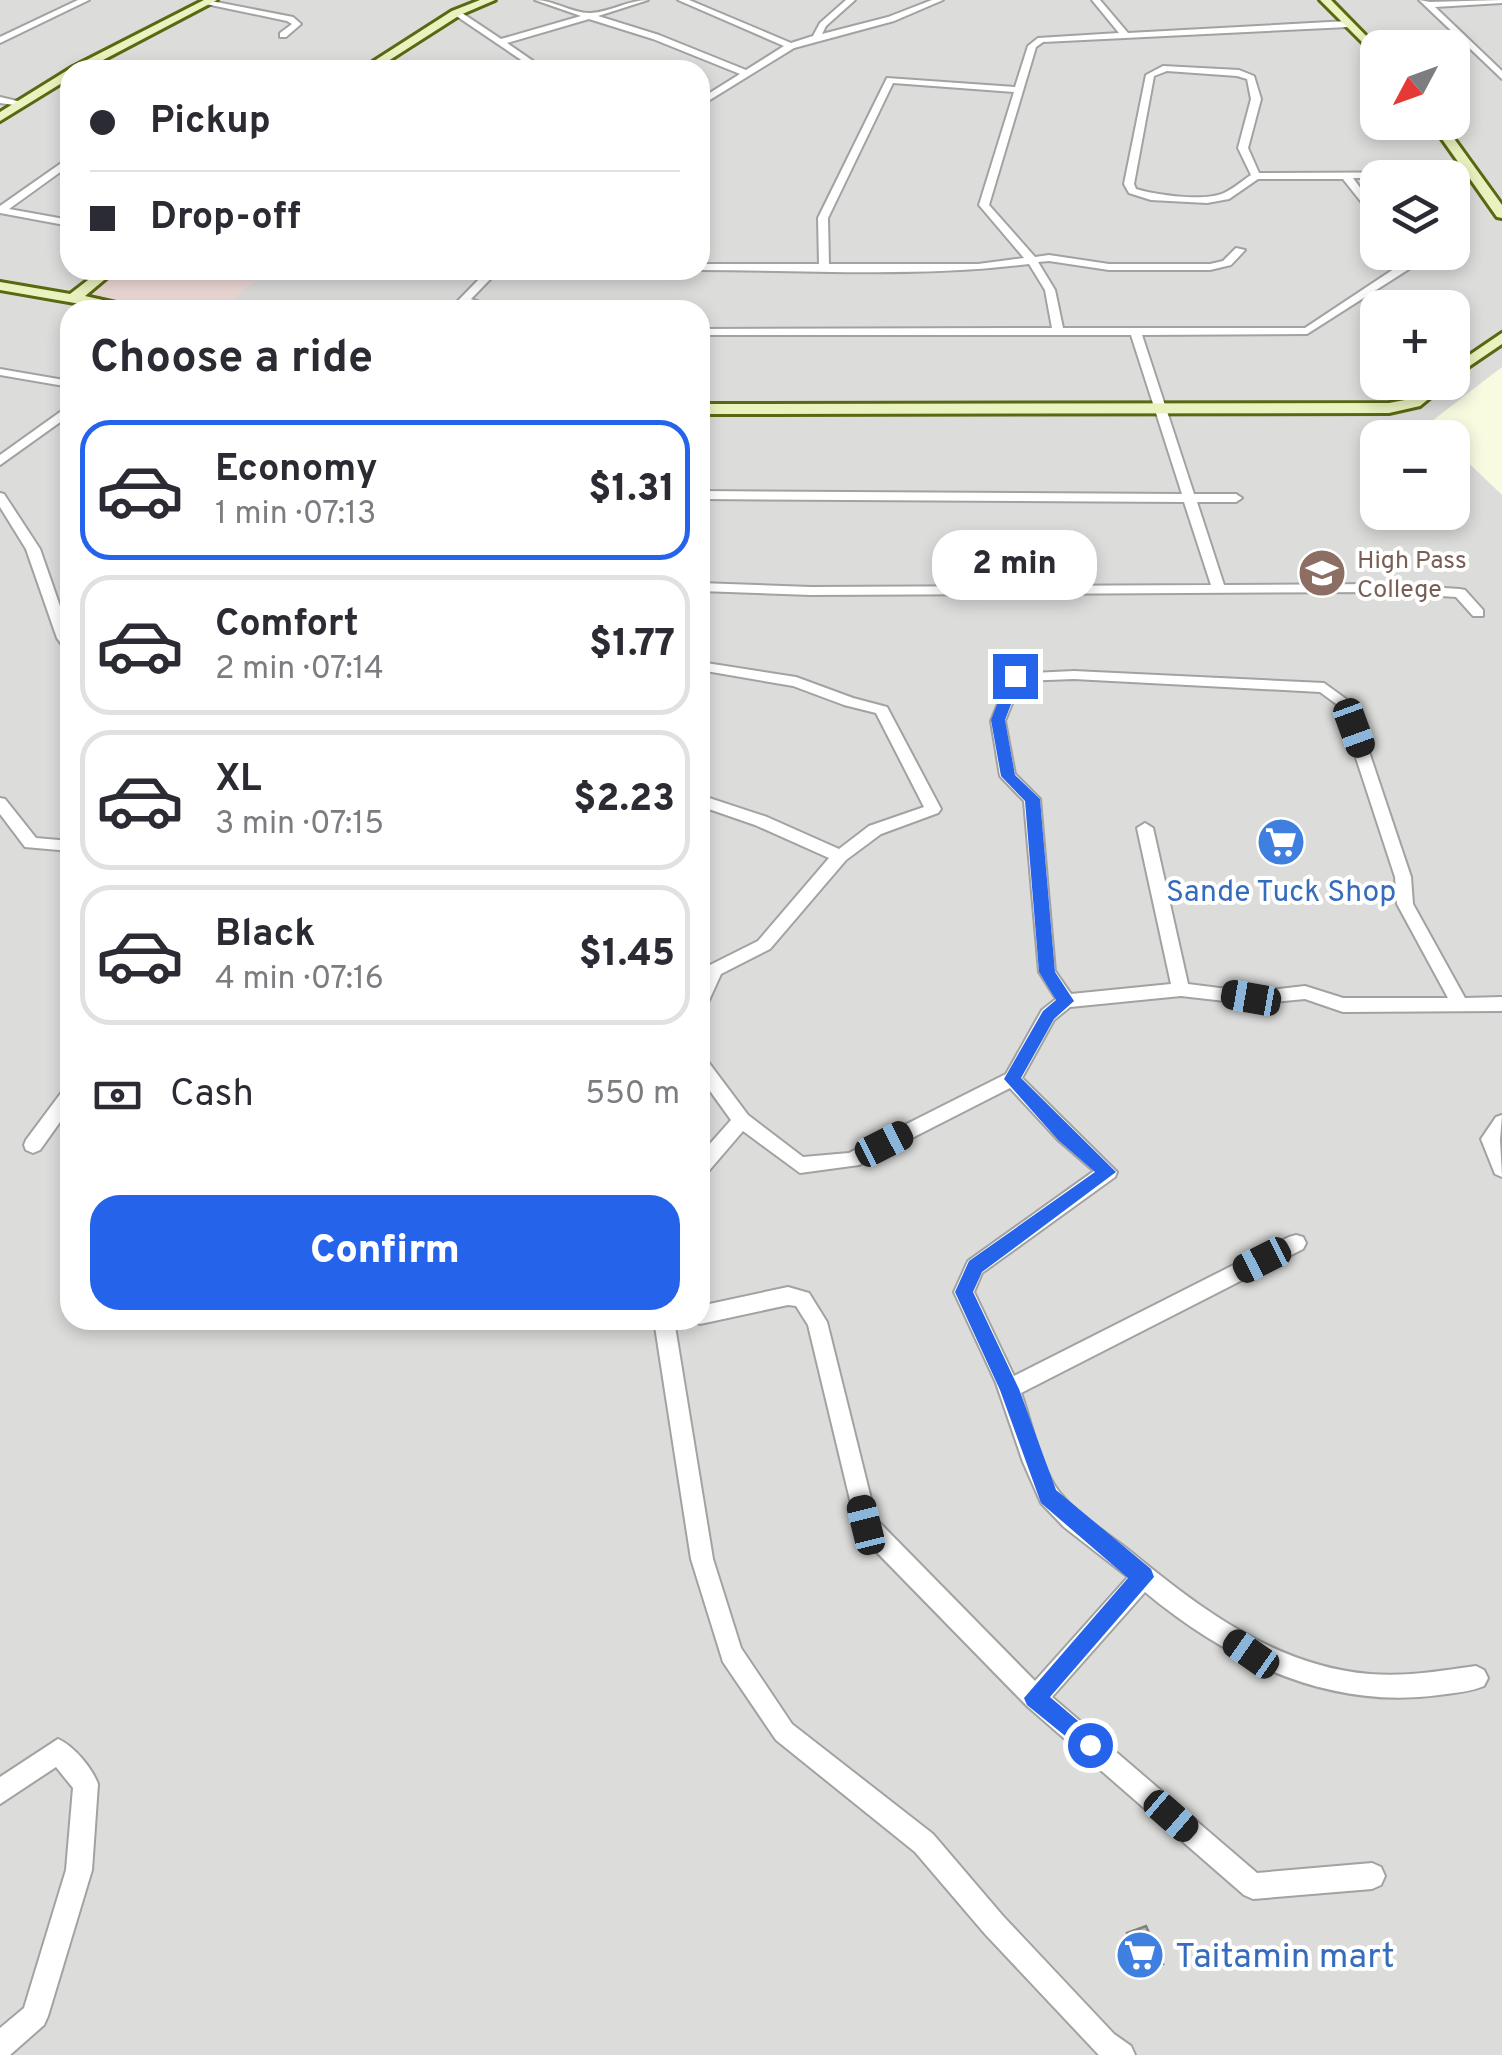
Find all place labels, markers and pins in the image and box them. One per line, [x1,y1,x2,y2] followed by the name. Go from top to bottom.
[1357,546,1467,607] place label: High Pass College
[1296,547,1348,599] school or university icon: High Pass College
[1255,816,1307,868] supermarket icon: Sande Tuck Shop
[1166,875,1396,912] place label: Sande Tuck Shop
[1114,1929,1166,1981] supermarket icon: Taitamin mart
[1175,1936,1395,1980] place label: Taitamin mart

